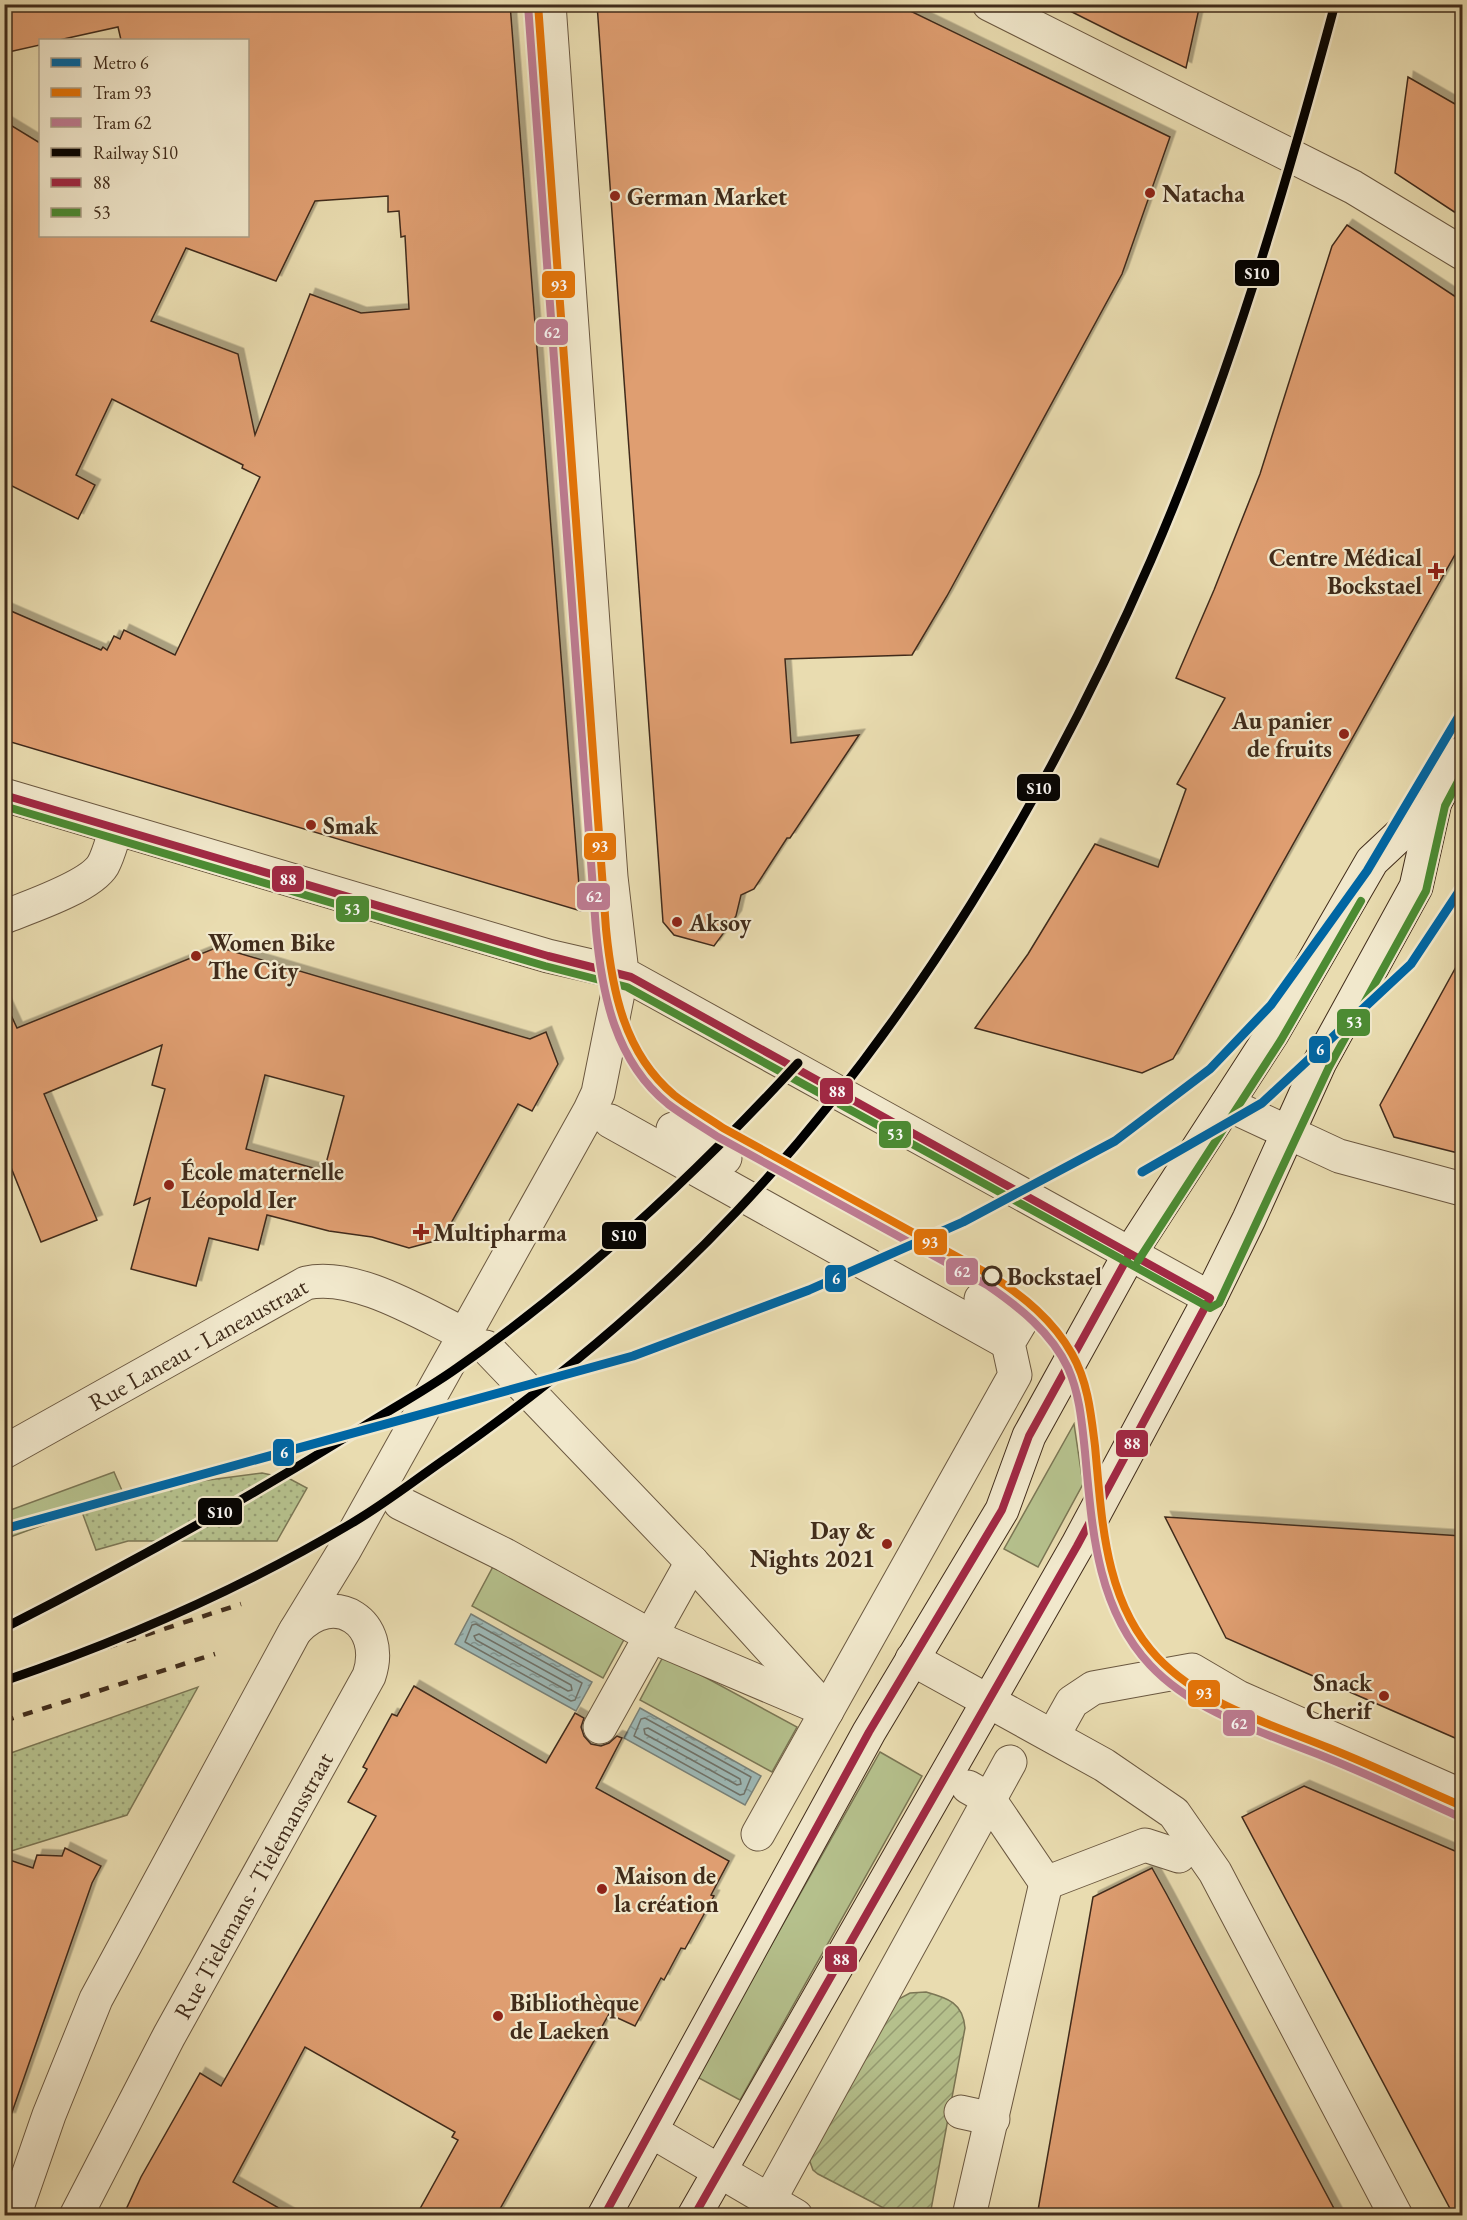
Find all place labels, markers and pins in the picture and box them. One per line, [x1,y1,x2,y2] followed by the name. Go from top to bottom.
[1162,178,1245,209] place label: Natacha
[627,181,787,212] place label: German Market
[1143,186,1157,200] marker: Natacha
[608,189,622,203] marker: German Market
[1269,542,1422,601] place label: Centre Médical Bockstael
[1427,562,1445,580] marker: Centre Médical Bockstael
[1231,705,1332,764] place label: Au panier de fruits
[1337,727,1351,741] marker: Au panier de fruits
[323,810,379,841] place label: Smak
[304,818,318,832] marker: Smak
[688,907,752,939] place label: Aksoy
[670,915,684,929] marker: Aksoy
[208,927,335,987] place label: Women Bike The City
[189,949,203,963] marker: Women Bike The City
[181,1156,344,1215] place label: École maternelle Léopold Ier
[162,1178,176,1192] marker: École maternelle Léopold Ier
[433,1217,567,1248] place label: Multipharma
[414,1225,428,1239] marker: Multipharma
[1007,1261,1102,1292] place label: Bockstael
[982,1266,1002,1286] marker: Bockstael
[750,1515,876,1575] place label: Day & Nights 2021
[880,1537,894,1551] marker: Day & Nights 2021
[1306,1667,1375,1726] place label: Snack Cherif
[1377,1689,1391,1703] marker: Snack Cherif
[614,1860,719,1919] place label: Maison de la création
[595,1882,609,1896] marker: Maison de la création
[510,1987,639,2046] place label: Bibliothèque de Laeken
[491,2009,505,2023] marker: Bibliothèque de Laeken

